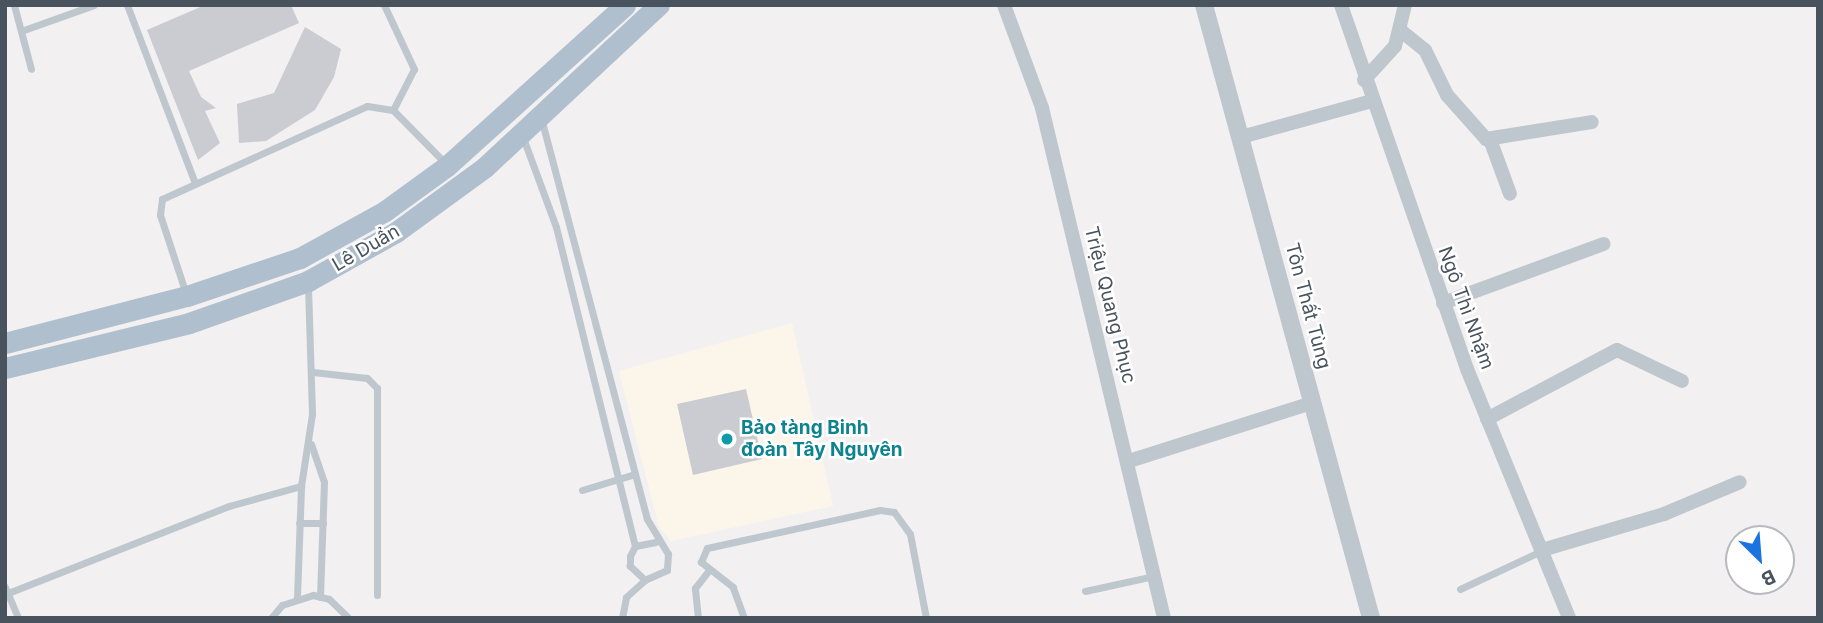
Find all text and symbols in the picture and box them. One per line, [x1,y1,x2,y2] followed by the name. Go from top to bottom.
[328,220,404,276] street label: Lê Duẩn
[1079,224,1141,386] street label: Triệu Quang Phục
[1280,241,1336,371] street label: Tôn Thất Tùng
[1433,243,1499,373] street label: Ngô Thì Nhậm
[741,417,903,461] place label: Bảo tàng Binh đoàn Tây Nguyên
[719,431,735,447] marker: Bảo tàng Binh đoàn Tây Nguyên
[1725,525,1795,595] north arrow
[1758,565,1779,591] text: B

